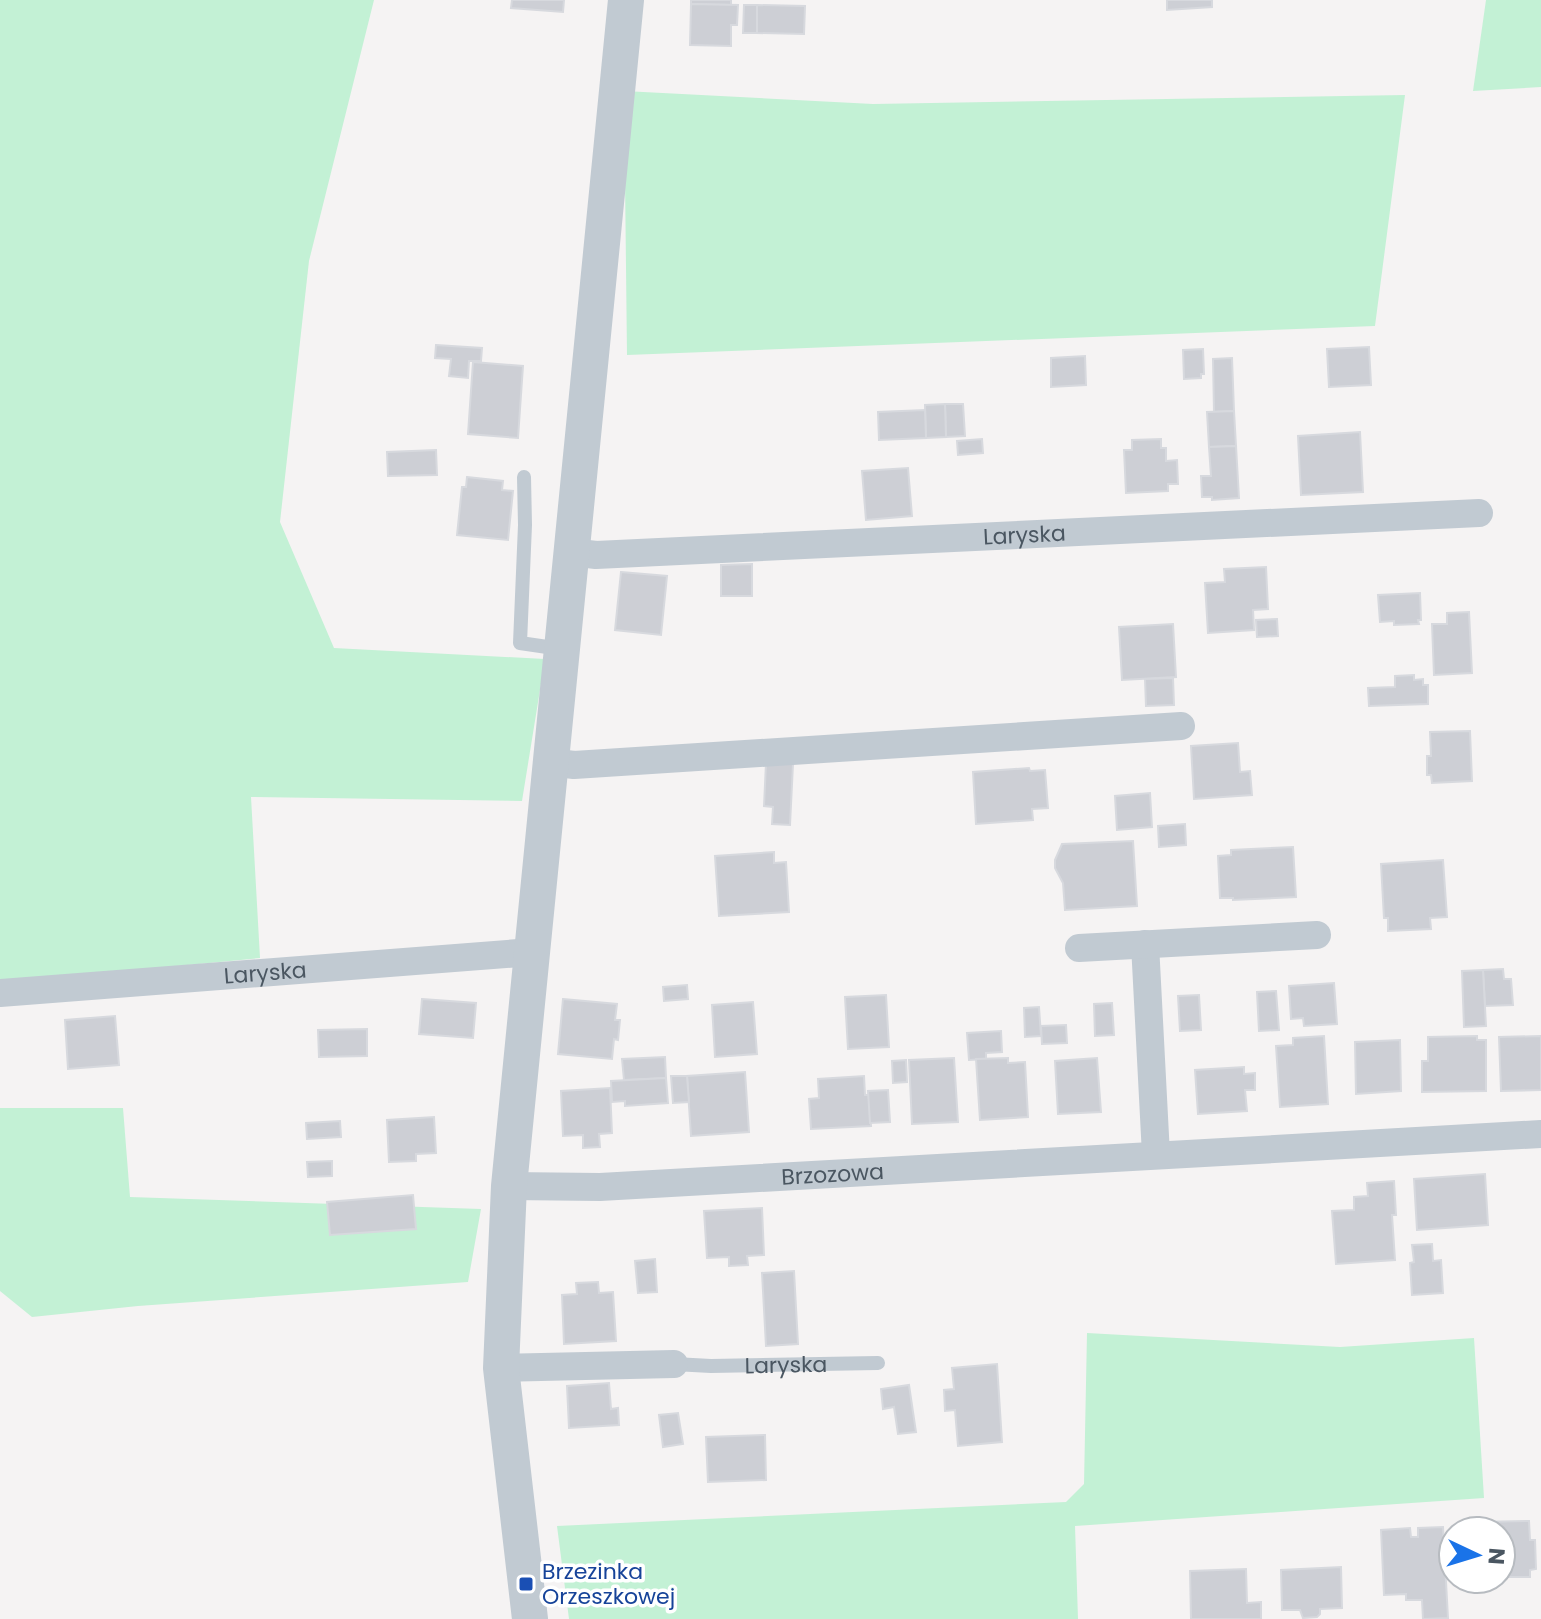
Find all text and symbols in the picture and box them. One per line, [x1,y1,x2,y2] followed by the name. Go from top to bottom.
[982,517,1066,552] street label: Laryska
[223,954,308,991] street label: Laryska
[780,1156,885,1192] street label: Brzozowa
[744,1348,828,1381] street label: Laryska
[1437,1515,1517,1595] north arrow
[1480,1547,1512,1566] text: N
[542,1556,675,1612] place label: Brzezinka Orzeszkowej
[517,1575,535,1593] marker: Brzezinka Orzeszkowej

